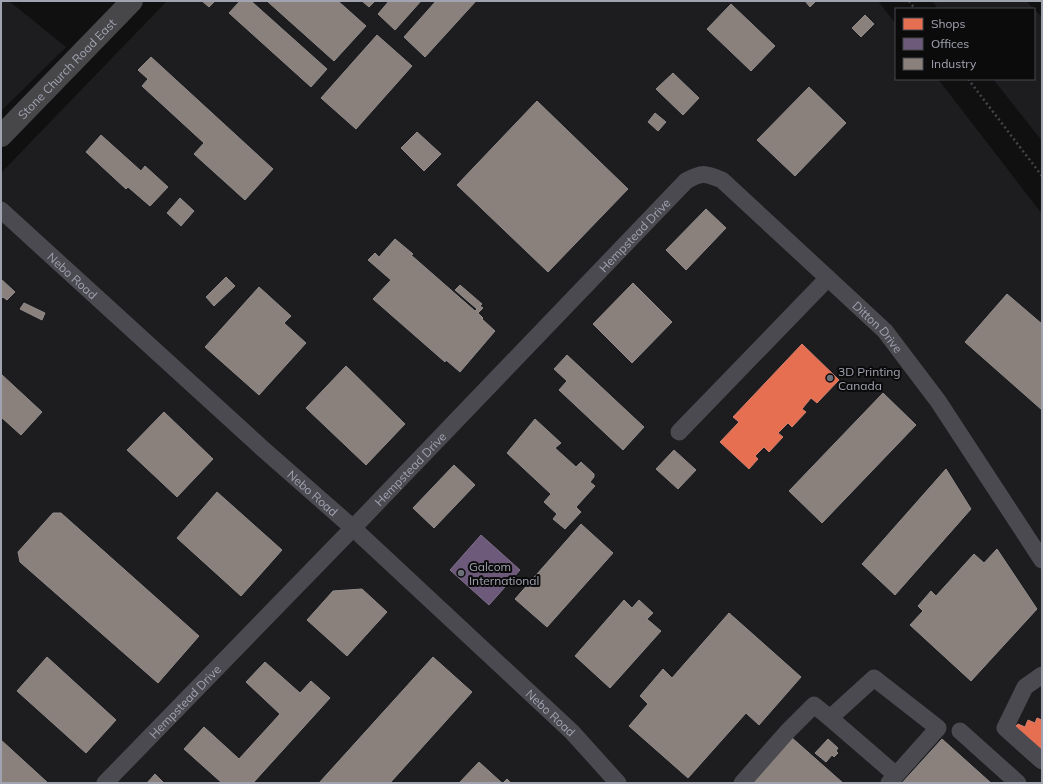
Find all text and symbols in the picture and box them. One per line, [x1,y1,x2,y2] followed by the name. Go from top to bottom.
[895,8,1035,80] legend
[14,15,119,122] street label: Stone Church Road East
[931,16,966,31] text: Shops
[931,36,969,51] text: Offices
[931,56,977,71] text: Industry
[595,195,673,275] street label: Hempstead Drive
[45,249,101,302] street label: Nebo Road
[850,298,906,355] street label: Ditton Drive
[838,364,901,393] place label: 3D Printing Canada
[825,373,835,383] marker: 3D Printing Canada
[371,429,449,509] street label: Hempstead Drive
[285,467,341,519] street label: Nebo Road
[469,559,539,588] place label: Galcom International
[456,568,466,578] marker: Galcom International
[145,661,224,741] street label: Hempstead Drive
[523,686,579,739] street label: Nebo Road

